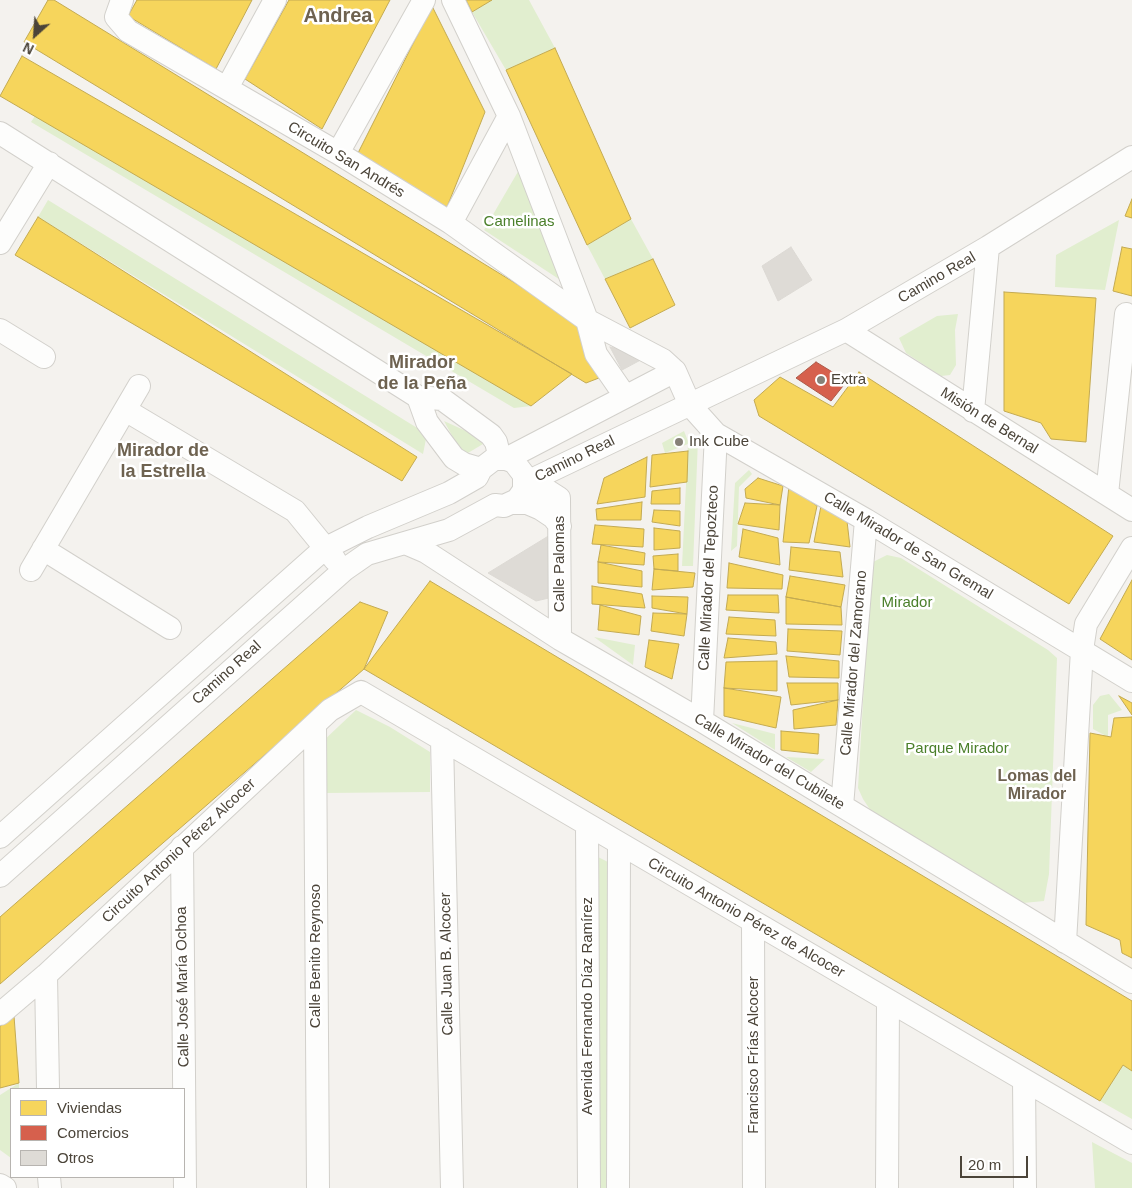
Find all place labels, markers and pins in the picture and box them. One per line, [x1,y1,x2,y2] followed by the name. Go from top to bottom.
[831,371,866,389] place label: Extra
[815,374,827,386] marker: Extra
[689,433,749,451] place label: Ink Cube
[673,436,685,448] marker: Ink Cube

